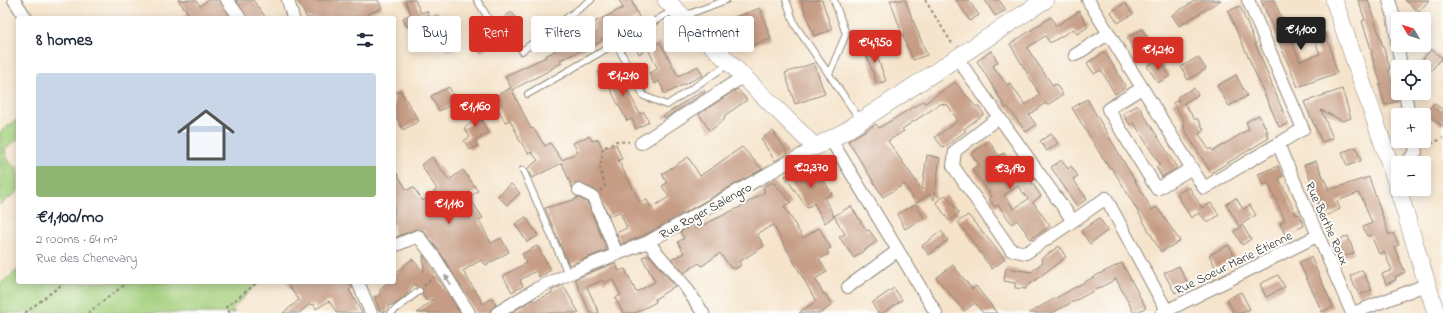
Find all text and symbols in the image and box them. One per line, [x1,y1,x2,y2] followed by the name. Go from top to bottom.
[1391,12,1431,52] north arrow
[1391,12,1431,196] map controls
[408,16,461,52] chip: Buy
[469,16,523,52] chip: Rent
[531,16,595,52] chip: Filters
[603,16,656,52] chip: New
[664,16,754,52] chip: Apartment
[1268,17,1334,51] pin: €1,100
[1286,20,1316,39] text: €1,100
[36,28,93,53] text: 8 homes
[354,29,376,51] icon: filters
[842,30,908,64] pin: €4,950
[858,33,892,52] text: €4,950
[1125,37,1191,71] pin: €1,210
[1142,40,1174,59] text: €1,210
[1391,60,1431,100] button: locate
[590,63,656,97] pin: €1,210
[607,66,639,85] text: €1,210
[442,94,508,128] pin: €1,160
[460,97,490,116] text: €1,160
[170,99,242,171] icon: home
[1391,108,1431,148] button: +
[778,155,844,189] pin: €2,370
[977,156,1043,190] pin: €3,190
[1391,156,1431,196] button: −
[794,158,828,177] text: €2,370
[995,159,1025,178] text: €3,190
[656,178,756,245] street label: Rue Roger Salengro
[1300,179,1353,268] street label: Rue Berthe Roux
[416,191,482,225] pin: €1,110
[434,194,464,213] text: €1,110
[36,205,104,230] text: €1,100/mo
[1172,227,1296,300] street label: Rue Soeur Marie Étienne
[36,230,118,249] text: 2 rooms · 64 m²
[36,249,137,268] text: Rue des Chenevary
[445,274,452,286] one-way arrow

